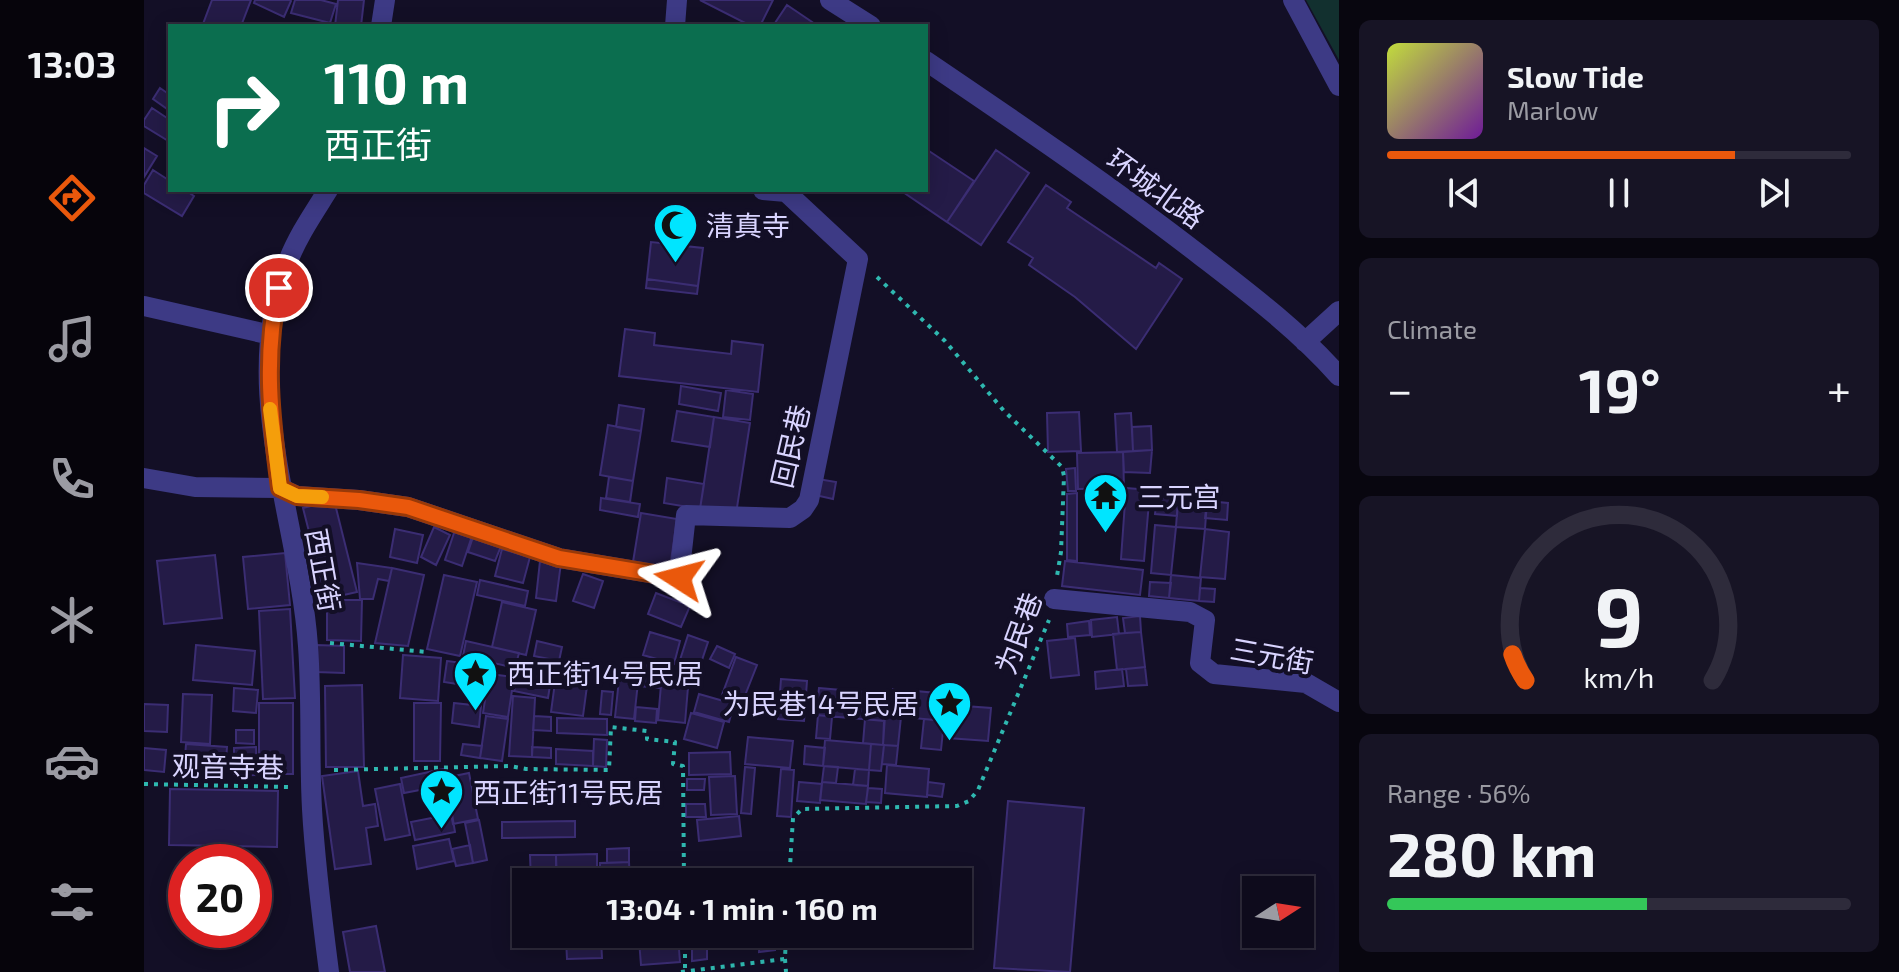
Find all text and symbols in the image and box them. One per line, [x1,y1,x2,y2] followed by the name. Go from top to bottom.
[28,42,116,85] text: 13:03
[324,48,469,115] text: 110 m
[192,56,296,160] icon: right
[1507,58,1644,94] text: Slow Tide
[1507,94,1598,125] text: Marlow
[324,122,432,165] text: 西正街
[1101,141,1211,235] street label: 环城北路
[44,170,100,226] icon: directions
[1442,171,1486,215] icon: previous
[1597,171,1641,215] icon: pause
[1752,171,1796,215] icon: next
[651,201,699,264] mosque icon: 清真寺
[706,208,790,242] place label: 清真寺
[245,254,313,322] pin
[257,266,301,310] icon: arrive
[44,311,100,367] icon: music
[1387,313,1477,344] text: Climate
[1579,353,1661,425] text: 19°
[1387,362,1413,415] text: −
[1827,362,1851,415] text: +
[764,401,816,491] street label: 回民巷
[44,451,100,507] icon: phone
[1082,472,1130,535] temple icon: 三元宫
[1137,479,1221,513] place label: 三元宫
[300,526,348,614] street label: 西正街
[637,536,721,620] position arrow
[1594,564,1644,664] text: 9
[988,588,1048,678] street label: 为民巷
[44,592,100,648] icon: climate
[1228,631,1316,679] street label: 三元街
[452,649,500,712] place icon: 西正街14号民居
[507,656,703,690] place label: 西正街14号民居
[1584,659,1654,694] text: km/h
[926,679,974,742] place icon: 为民巷14号民居
[723,686,919,720] place label: 为民巷14号民居
[44,733,100,789] icon: car
[172,748,284,784] street label: 观音寺巷
[418,768,466,831] place icon: 西正街11号民居
[473,775,663,809] place label: 西正街11号民居
[1387,777,1531,808] text: Range · 56%
[1387,817,1596,889] text: 280 km
[168,844,272,948] speed limit sign: 20
[44,874,100,930] icon: filters
[1242,876,1314,948] north arrow
[1242,876,1314,948] map controls
[606,890,878,926] text: 13:04 · 1 min · 160 m

